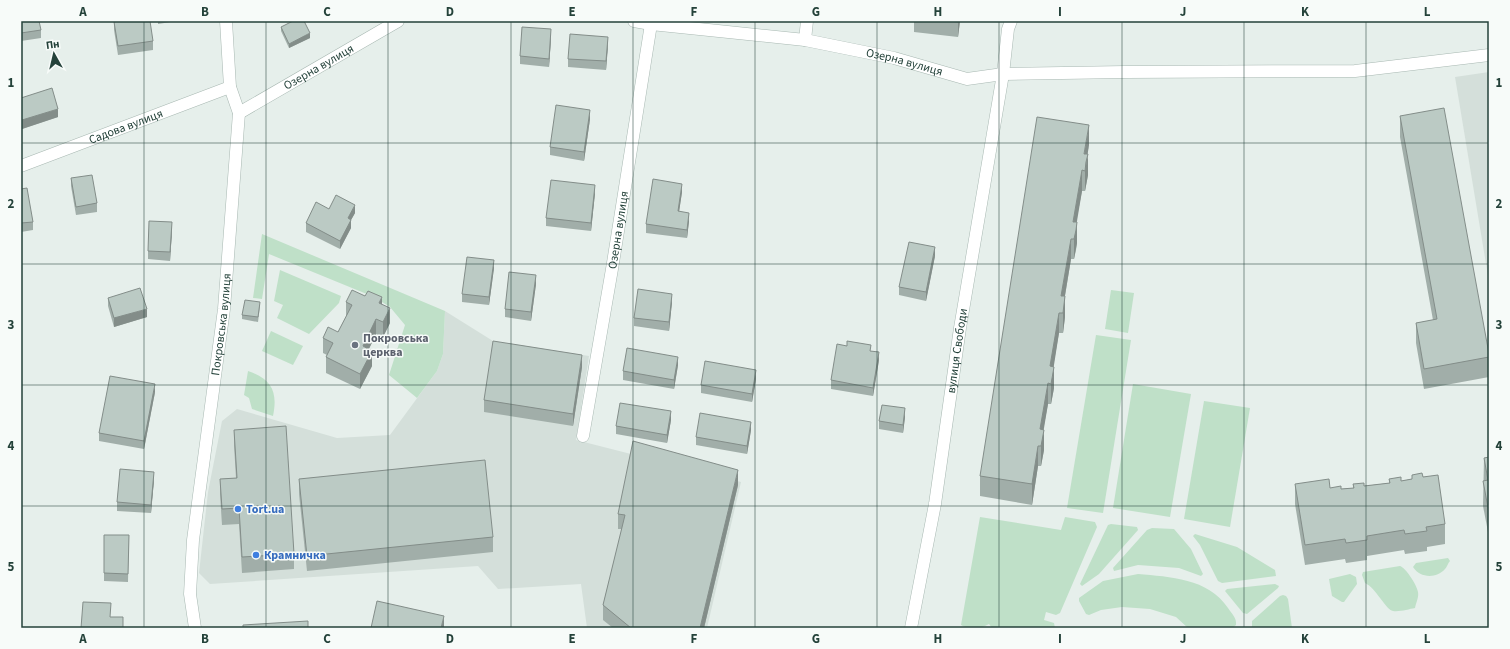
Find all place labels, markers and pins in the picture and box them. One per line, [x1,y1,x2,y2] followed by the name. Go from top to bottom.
[363,330,429,361] place label: Покровська церква
[350,340,360,350] marker: Покровська церква
[246,501,284,518] place label: Tort.ua
[233,504,243,514] marker: Tort.ua
[264,547,326,564] place label: Крамничка
[251,550,261,560] marker: Крамничка

